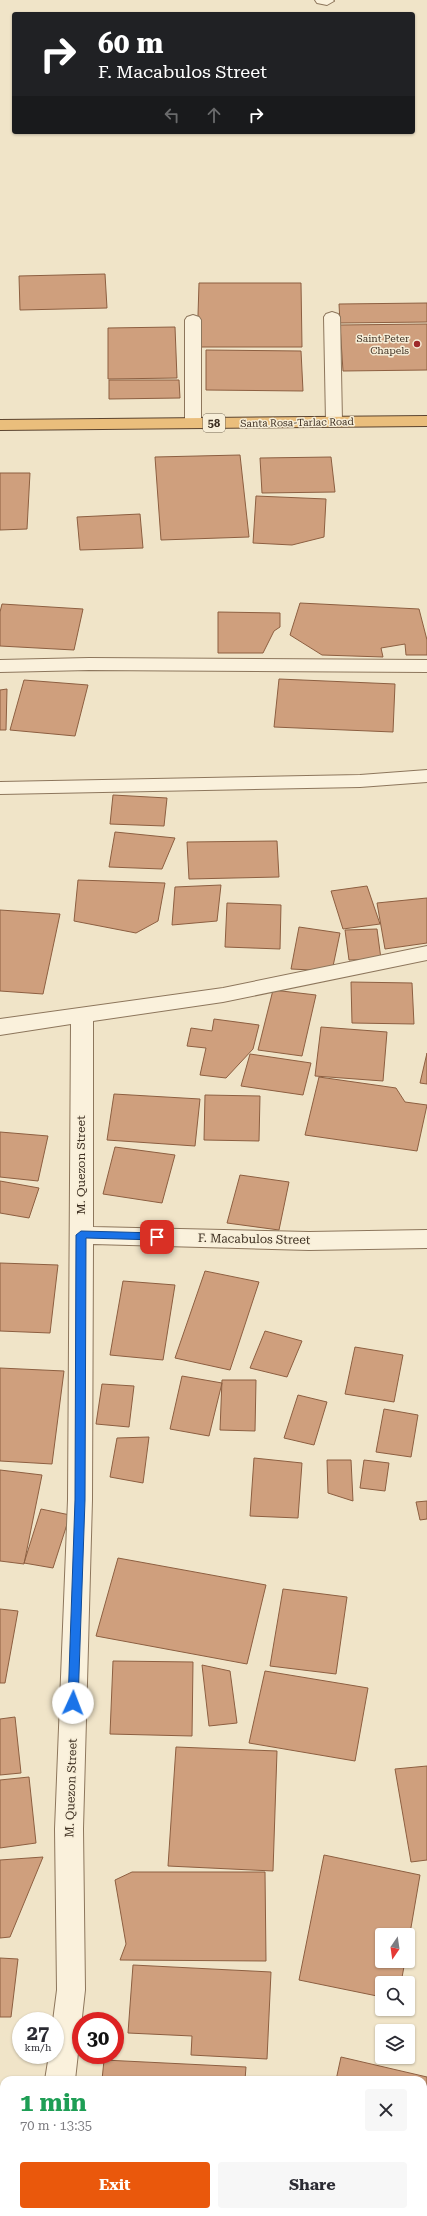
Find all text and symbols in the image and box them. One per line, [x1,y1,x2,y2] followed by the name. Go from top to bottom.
[98,27,163,60] text: 60 m
[32,28,84,80] icon: right
[98,61,267,82] text: F. Macabulos Street
[161,104,183,126] icon: left
[203,104,225,126] icon: ahead
[245,104,267,126] icon: right
[356,333,409,356] place label: Saint Peter Chapels
[412,339,422,349] marker: Saint Peter Chapels
[203,414,225,432] road number: 58
[240,416,354,429] street label: Santa Rosa-Tarlac Road
[74,1115,88,1215] street label: M. Quezon Street
[140,1220,174,1254] pin
[146,1226,168,1248] icon: arrive
[198,1231,311,1247] street label: F. Macabulos Street
[52,1682,94,1724] position arrow
[62,1738,80,1838] street label: M. Quezon Street
[375,1928,415,1968] north arrow
[375,1928,415,2064] map controls
[375,1976,415,2016] button: search
[72,2012,124,2064] speed limit sign: 30
[27,2021,49,2045] text: 27
[375,2024,415,2064] button: layers
[25,2042,51,2053] text: km/h
[20,2089,87,2117] text: 1 min
[365,2089,407,2131] button: close
[20,2118,92,2133] text: 70 m · 13:35
[20,2162,210,2208] button: Exit
[218,2162,407,2208] button: Share

